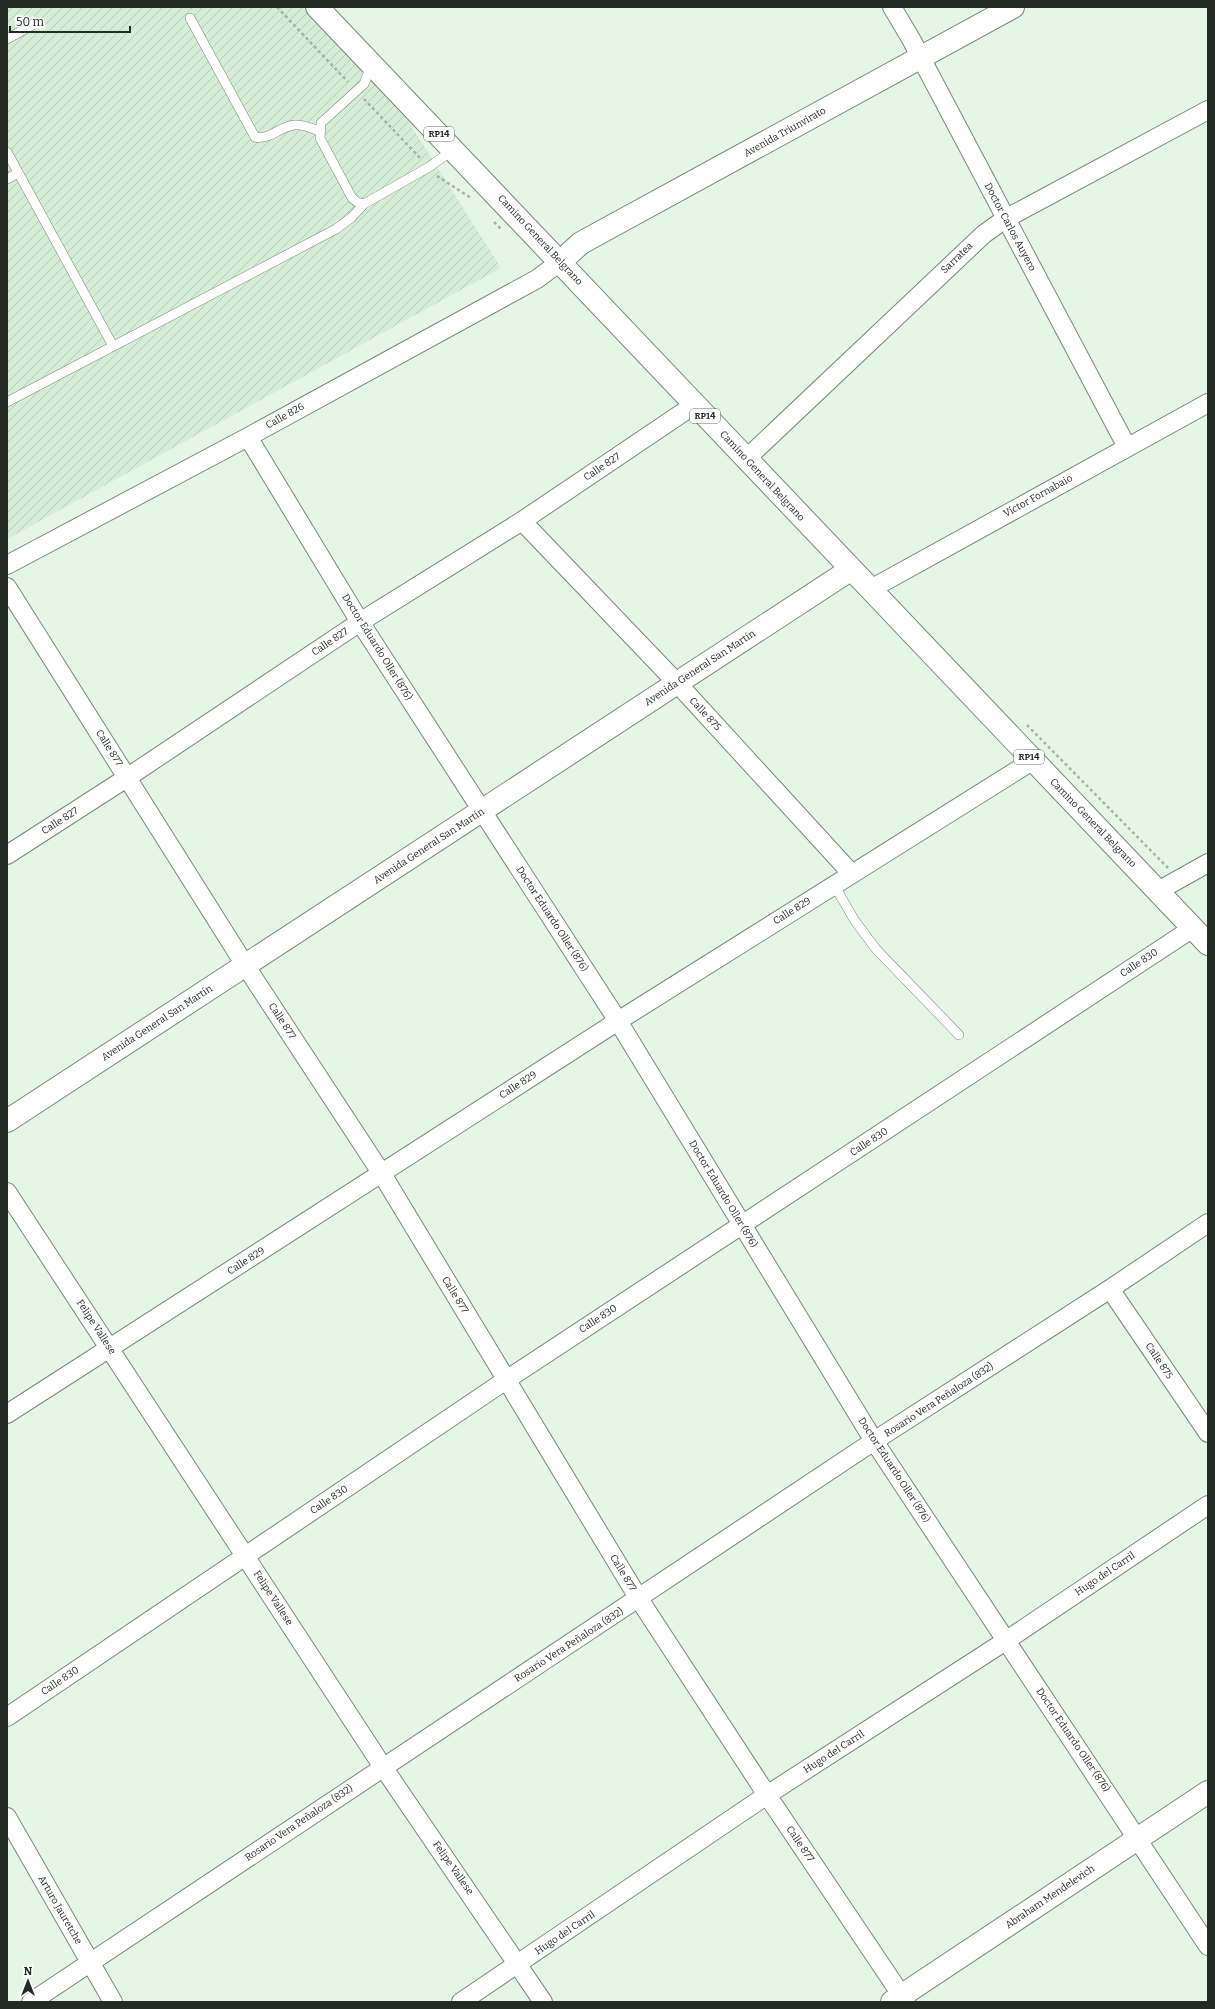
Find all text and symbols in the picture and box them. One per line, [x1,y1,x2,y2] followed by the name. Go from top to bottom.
[10,8,130,34] scale bar
[16,15,45,29] text: 50 m
[742,104,828,160] street label: Avenida Triunvirato
[424,127,454,141] road number: RP14
[982,181,1038,273] street label: Doctor Carlos Auyero
[495,192,585,288] street label: Camino General Belgrano
[939,240,976,276] street label: Sarratea
[264,400,307,431] street label: Calle 826
[690,409,720,423] road number: RP14
[717,428,807,524] street label: Camino General Belgrano
[582,450,622,484] street label: Calle 827
[1001,471,1075,520] street label: Víctor Fornabaio
[339,591,416,702] street label: Doctor Eduardo Oller (876)
[310,625,350,659] street label: Calle 827
[642,626,758,708] street label: Avenida General San Martín
[687,695,723,733] street label: Calle 875
[93,727,125,769] street label: Calle 877
[1014,750,1044,764] road number: RP14
[1047,776,1139,870] street label: Camino General Belgrano
[371,804,487,886] street label: Avenida General San Martín
[39,805,81,837] street label: Calle 827
[513,864,591,974] street label: Doctor Eduardo Oller (876)
[771,895,813,927] street label: Calle 829
[1118,946,1160,980] street label: Calle 830
[99,981,215,1063] street label: Avenida General San Martín
[266,1001,298,1041] street label: Calle 877
[497,1068,539,1102] street label: Calle 829
[848,1125,890,1159] street label: Calle 830
[686,1138,761,1250] street label: Doctor Eduardo Oller (876)
[225,1244,267,1278] street label: Calle 829
[439,1274,471,1316] street label: Calle 877
[74,1297,118,1357] street label: Felipe Vallese
[577,1302,619,1336] street label: Calle 830
[1143,1341,1175,1381] street label: Calle 875
[882,1359,996,1440] street label: Rosario Vera Peñaloza (832)
[855,1415,933,1525] street label: Doctor Eduardo Oller (876)
[308,1483,350,1517] street label: Calle 830
[1073,1549,1137,1598] street label: Hugo del Carril
[607,1552,639,1594] street label: Calle 877
[251,1568,295,1628] street label: Felipe Vallese
[512,1604,626,1685] street label: Rosario Vera Peñaloza (832)
[39,1664,81,1698] street label: Calle 830
[1034,1685,1113,1794] street label: Doctor Eduardo Oller (876)
[801,1728,867,1776] street label: Hugo del Carril
[242,1781,355,1864] street label: Rosario Vera Peñaloza (832)
[784,1824,816,1864] street label: Calle 877
[430,1839,476,1897] street label: Felipe Vallese
[1003,1862,1098,1931] street label: Abraham Mendelevich
[35,1873,85,1947] street label: Arturo Jauretche
[533,1908,597,1957] street label: Hugo del Carril
[8,1961,48,2001] north arrow
[24,1965,33,1978] text: N

